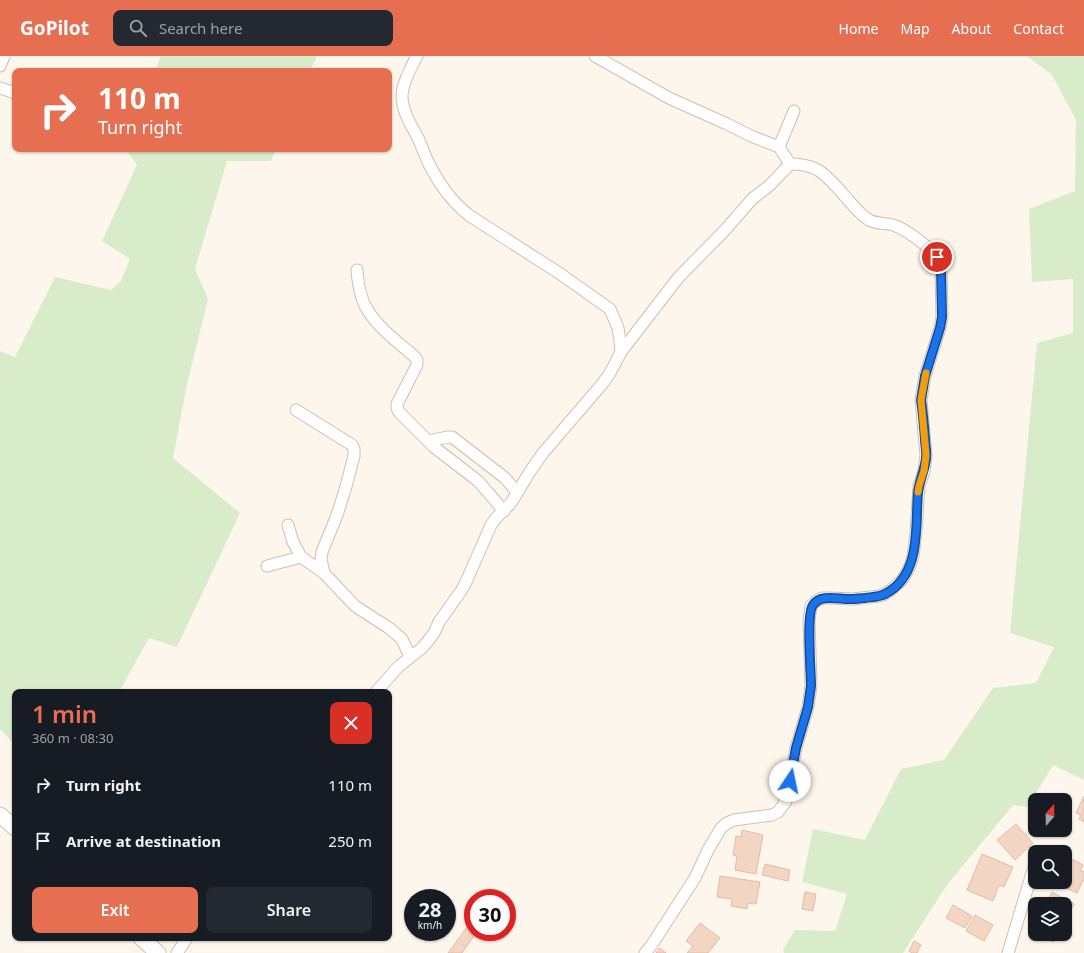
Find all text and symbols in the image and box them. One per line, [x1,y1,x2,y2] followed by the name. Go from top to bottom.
[113,10,393,46] search box
[20,15,89,41] text: GoPilot
[127,17,149,39] icon: search
[159,18,242,38] text: Search here
[839,19,878,38] text: Home
[900,19,930,38] text: Map
[952,19,991,38] text: About
[1013,19,1064,38] text: Contact
[98,79,181,117] text: 110 m
[32,84,84,136] icon: right
[98,115,182,139] text: Turn right
[920,240,954,274] pin
[926,246,948,268] icon: arrive
[32,697,97,730] text: 1 min
[330,702,372,744] button: close
[32,729,113,747] text: 360 m · 08:30
[769,760,811,802] position arrow
[32,774,54,796] icon: right
[66,775,141,795] text: Turn right
[328,775,372,795] text: 110 m
[1028,793,1072,837] north arrow
[1028,793,1072,941] map controls
[32,830,54,852] icon: arrive
[66,831,221,851] text: Arrive at destination
[328,831,372,851] text: 250 m
[1028,845,1072,889] button: search
[32,887,198,933] button: Exit
[206,887,372,933] button: Share
[464,889,516,941] speed limit sign: 30
[419,896,441,923] text: 28
[1028,897,1072,941] button: layers
[418,918,442,932] text: km/h

